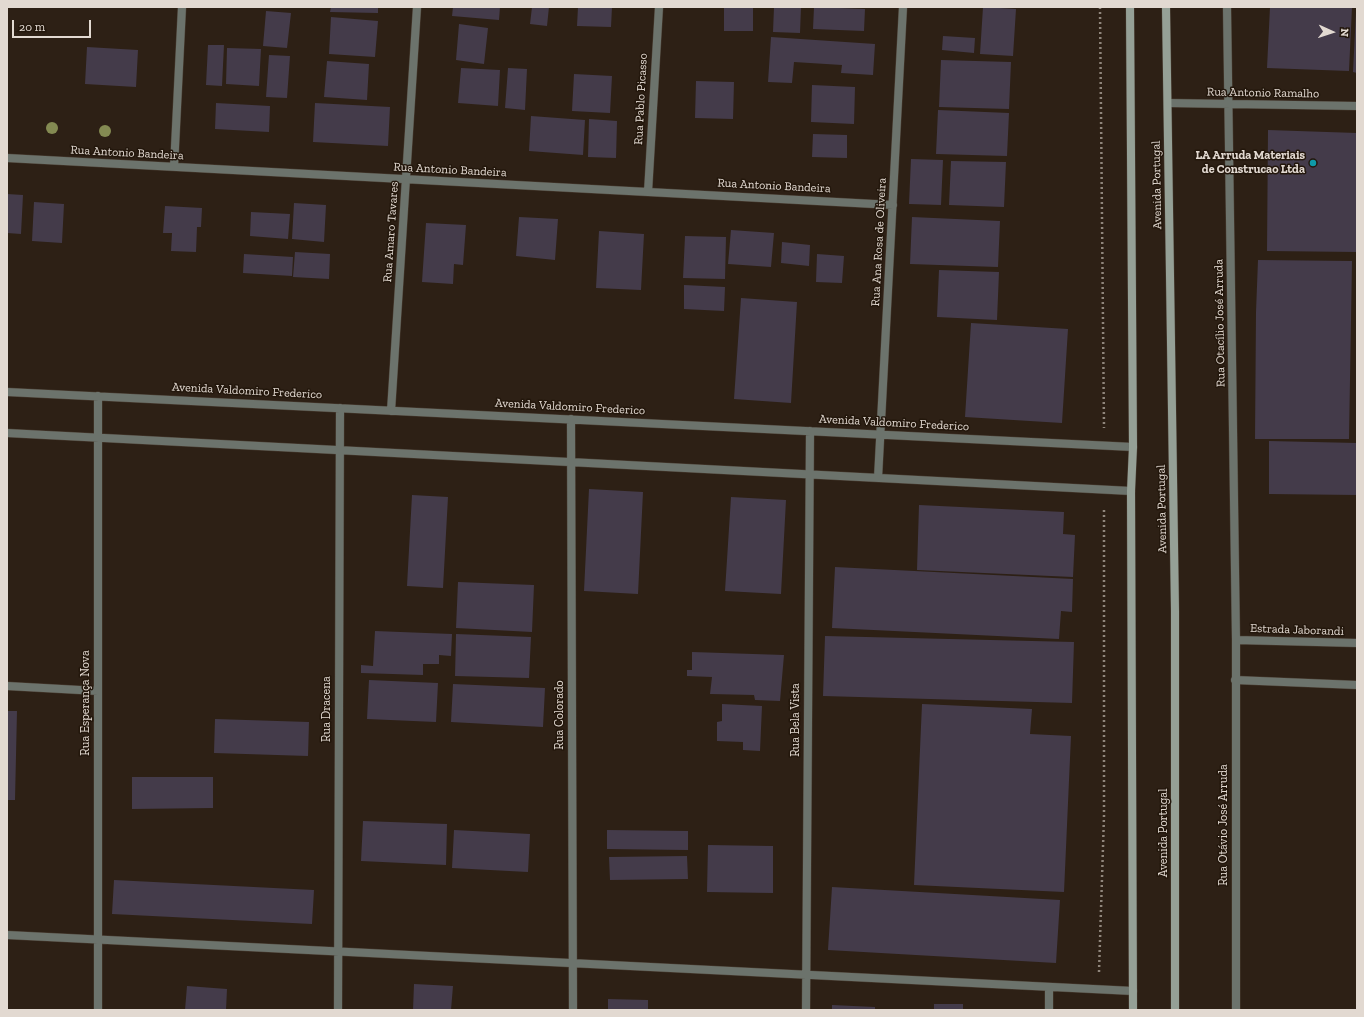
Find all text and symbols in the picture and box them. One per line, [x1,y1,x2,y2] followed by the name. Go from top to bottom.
[14,12,93,38] scale bar
[1312,12,1352,52] north arrow
[19,20,45,34] text: 20 m
[1338,28,1351,37] text: N
[631,53,651,145] street label: Rua Pablo Picasso
[1207,85,1319,101] street label: Rua Antonio Ramalho
[1149,141,1165,229] street label: Avenida Portugal
[70,143,184,163] street label: Rua Antonio Bandeira
[1195,149,1305,177] place label: LA Arruda Materiais de Construcao Ltda
[1308,158,1318,168] marker: LA Arruda Materiais de Construcao Ltda
[393,160,507,180] street label: Rua Antonio Bandeira
[717,176,831,196] street label: Rua Antonio Bandeira
[868,177,890,307] street label: Rua Ana Rosa de Oliveira
[380,181,402,283] street label: Rua Amaro Tavares
[1212,259,1228,387] street label: Rua Otacílio José Arruda
[172,380,322,402] street label: Avenida Valdomiro Frederico
[495,396,645,418] street label: Avenida Valdomiro Frederico
[819,412,969,434] street label: Avenida Valdomiro Frederico
[1154,465,1170,553] street label: Avenida Portugal
[1250,621,1344,639] street label: Estrada Jaborandi
[79,650,93,756] street label: Rua Esperança Nova
[320,676,334,742] street label: Rua Dracena
[553,680,567,750] street label: Rua Colorado
[789,683,803,757] street label: Rua Bela Vista
[1217,764,1231,886] street label: Rua Otávio José Arruda
[1157,789,1171,877] street label: Avenida Portugal

